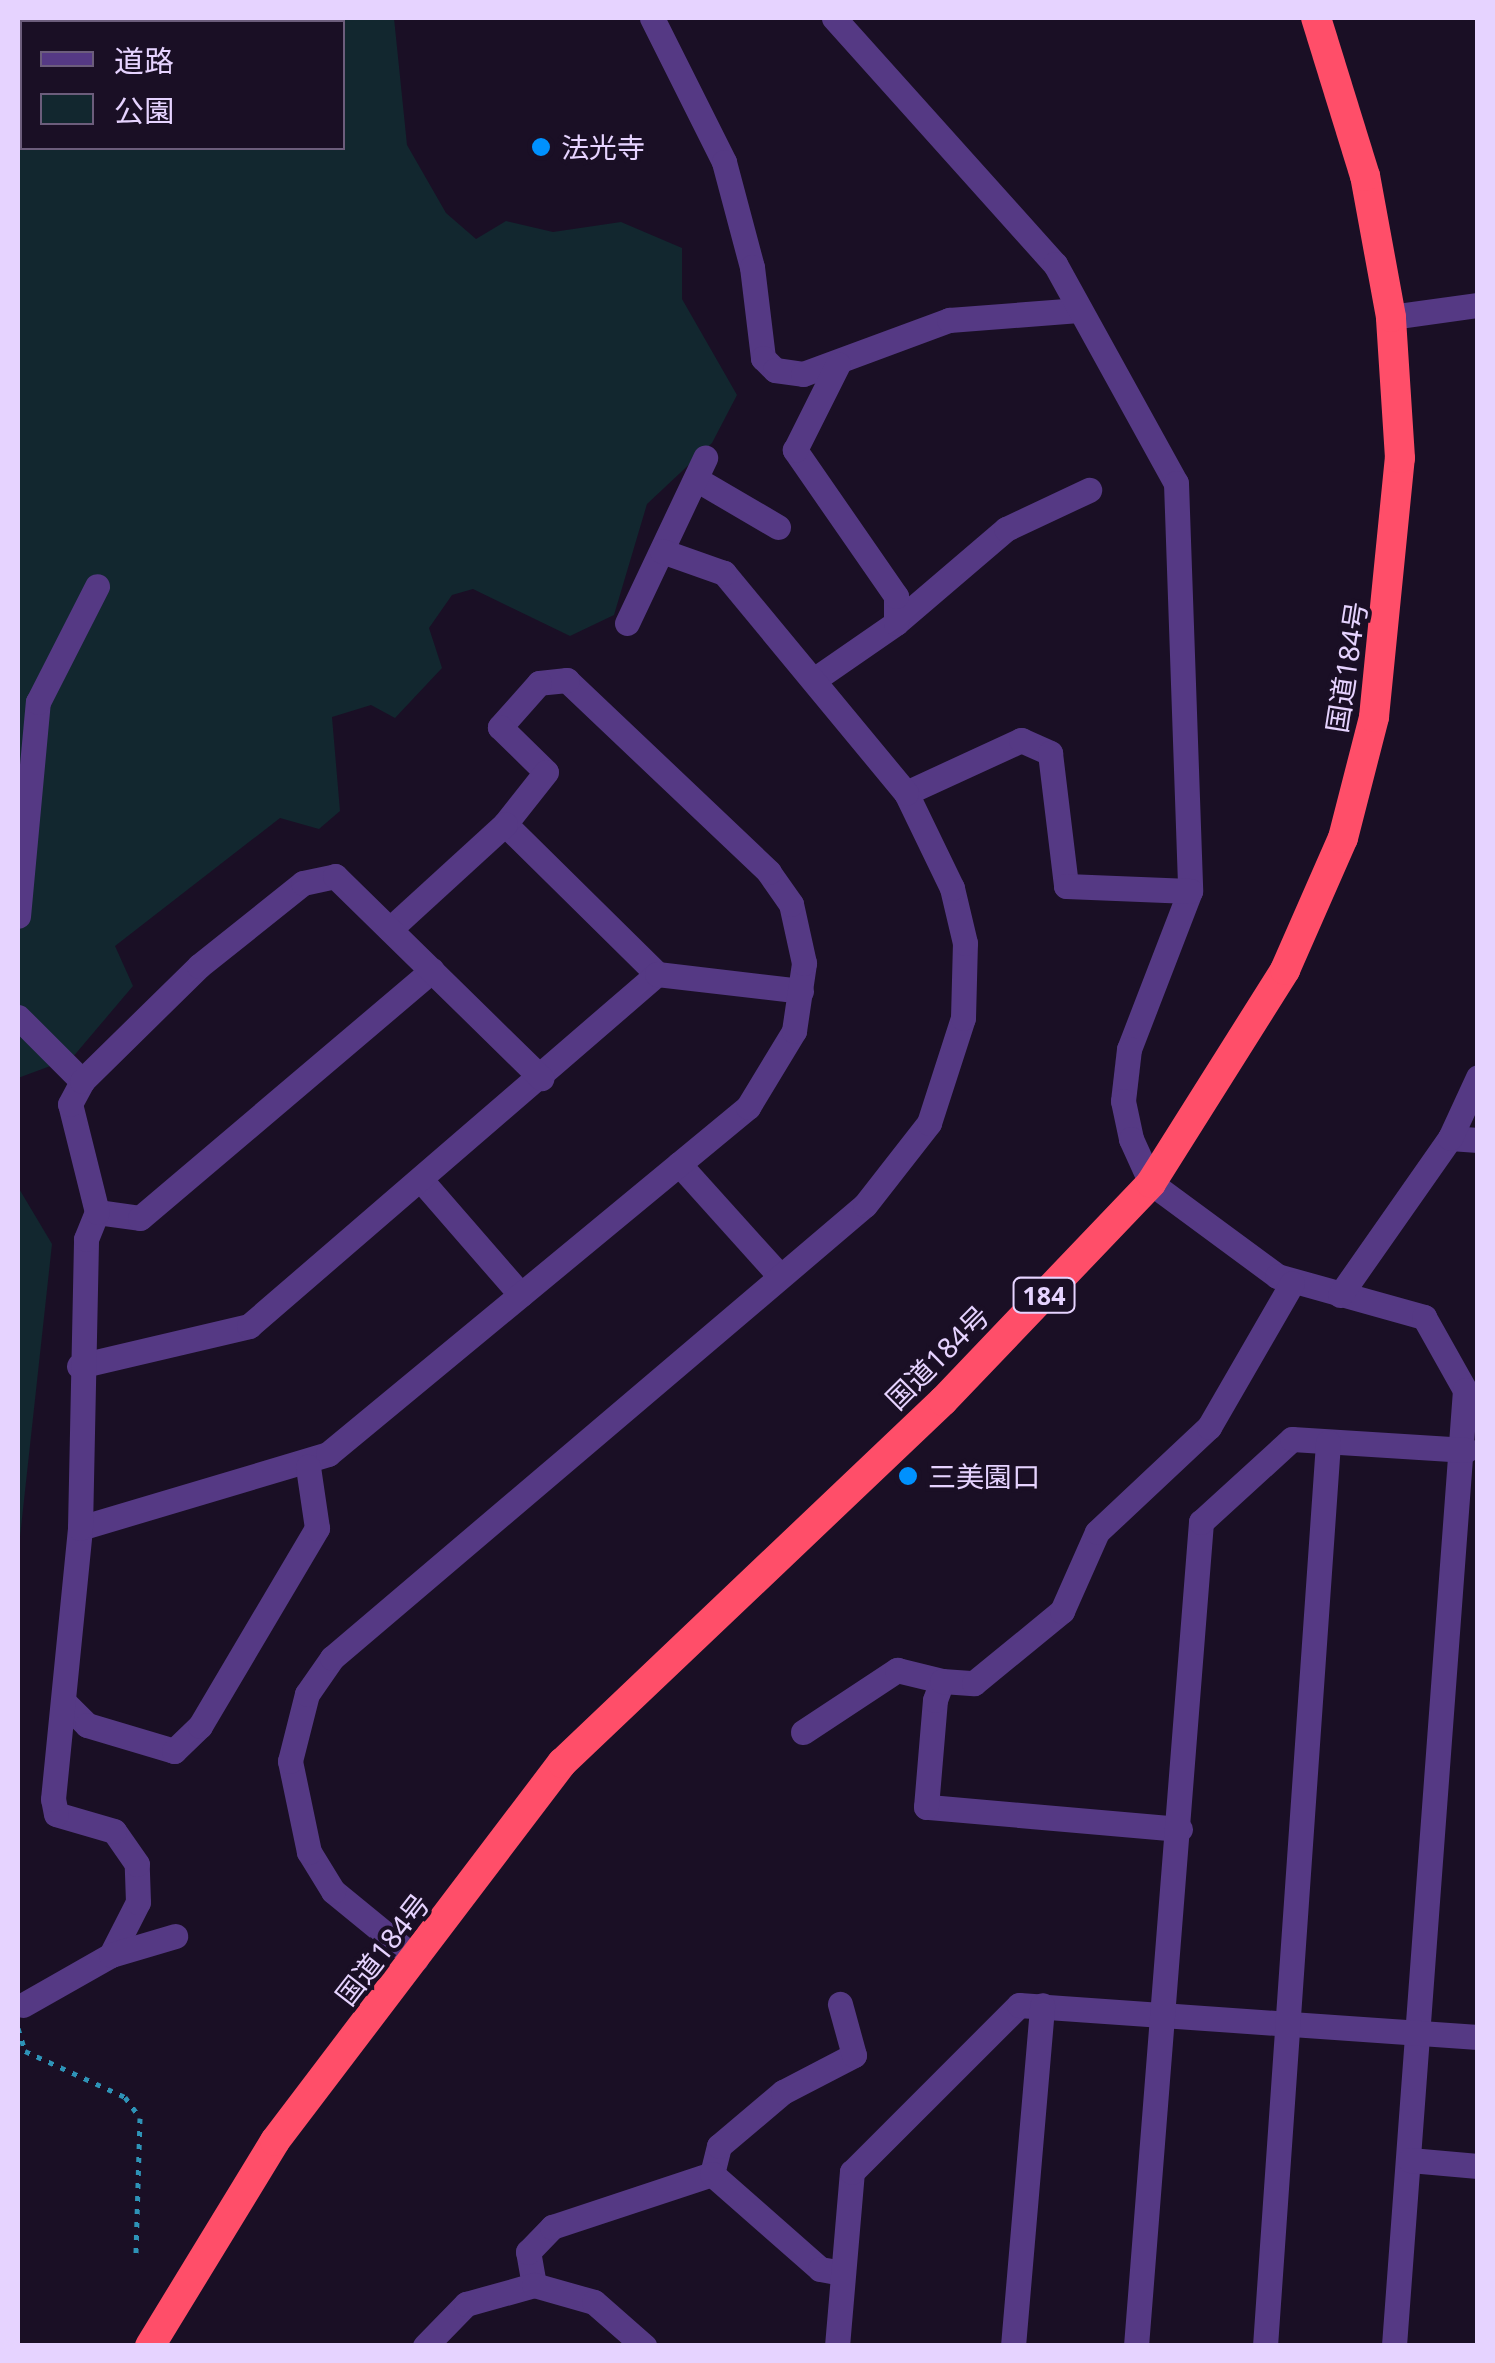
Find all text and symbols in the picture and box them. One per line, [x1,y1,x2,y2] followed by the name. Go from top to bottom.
[20,20,345,150] legend
[114,40,174,81] text: 道路
[114,90,174,131] text: 公園
[561,130,645,164] place label: 法光寺
[530,136,552,158] marker: 法光寺
[1319,599,1373,735] street label: 国道184号
[1012,1275,1076,1315] road number: 184
[878,1298,996,1416] street label: 国道184号
[928,1459,1040,1493] place label: 三美園口
[897,1465,919,1487] marker: 三美園口
[328,1887,436,2011] street label: 国道184号

